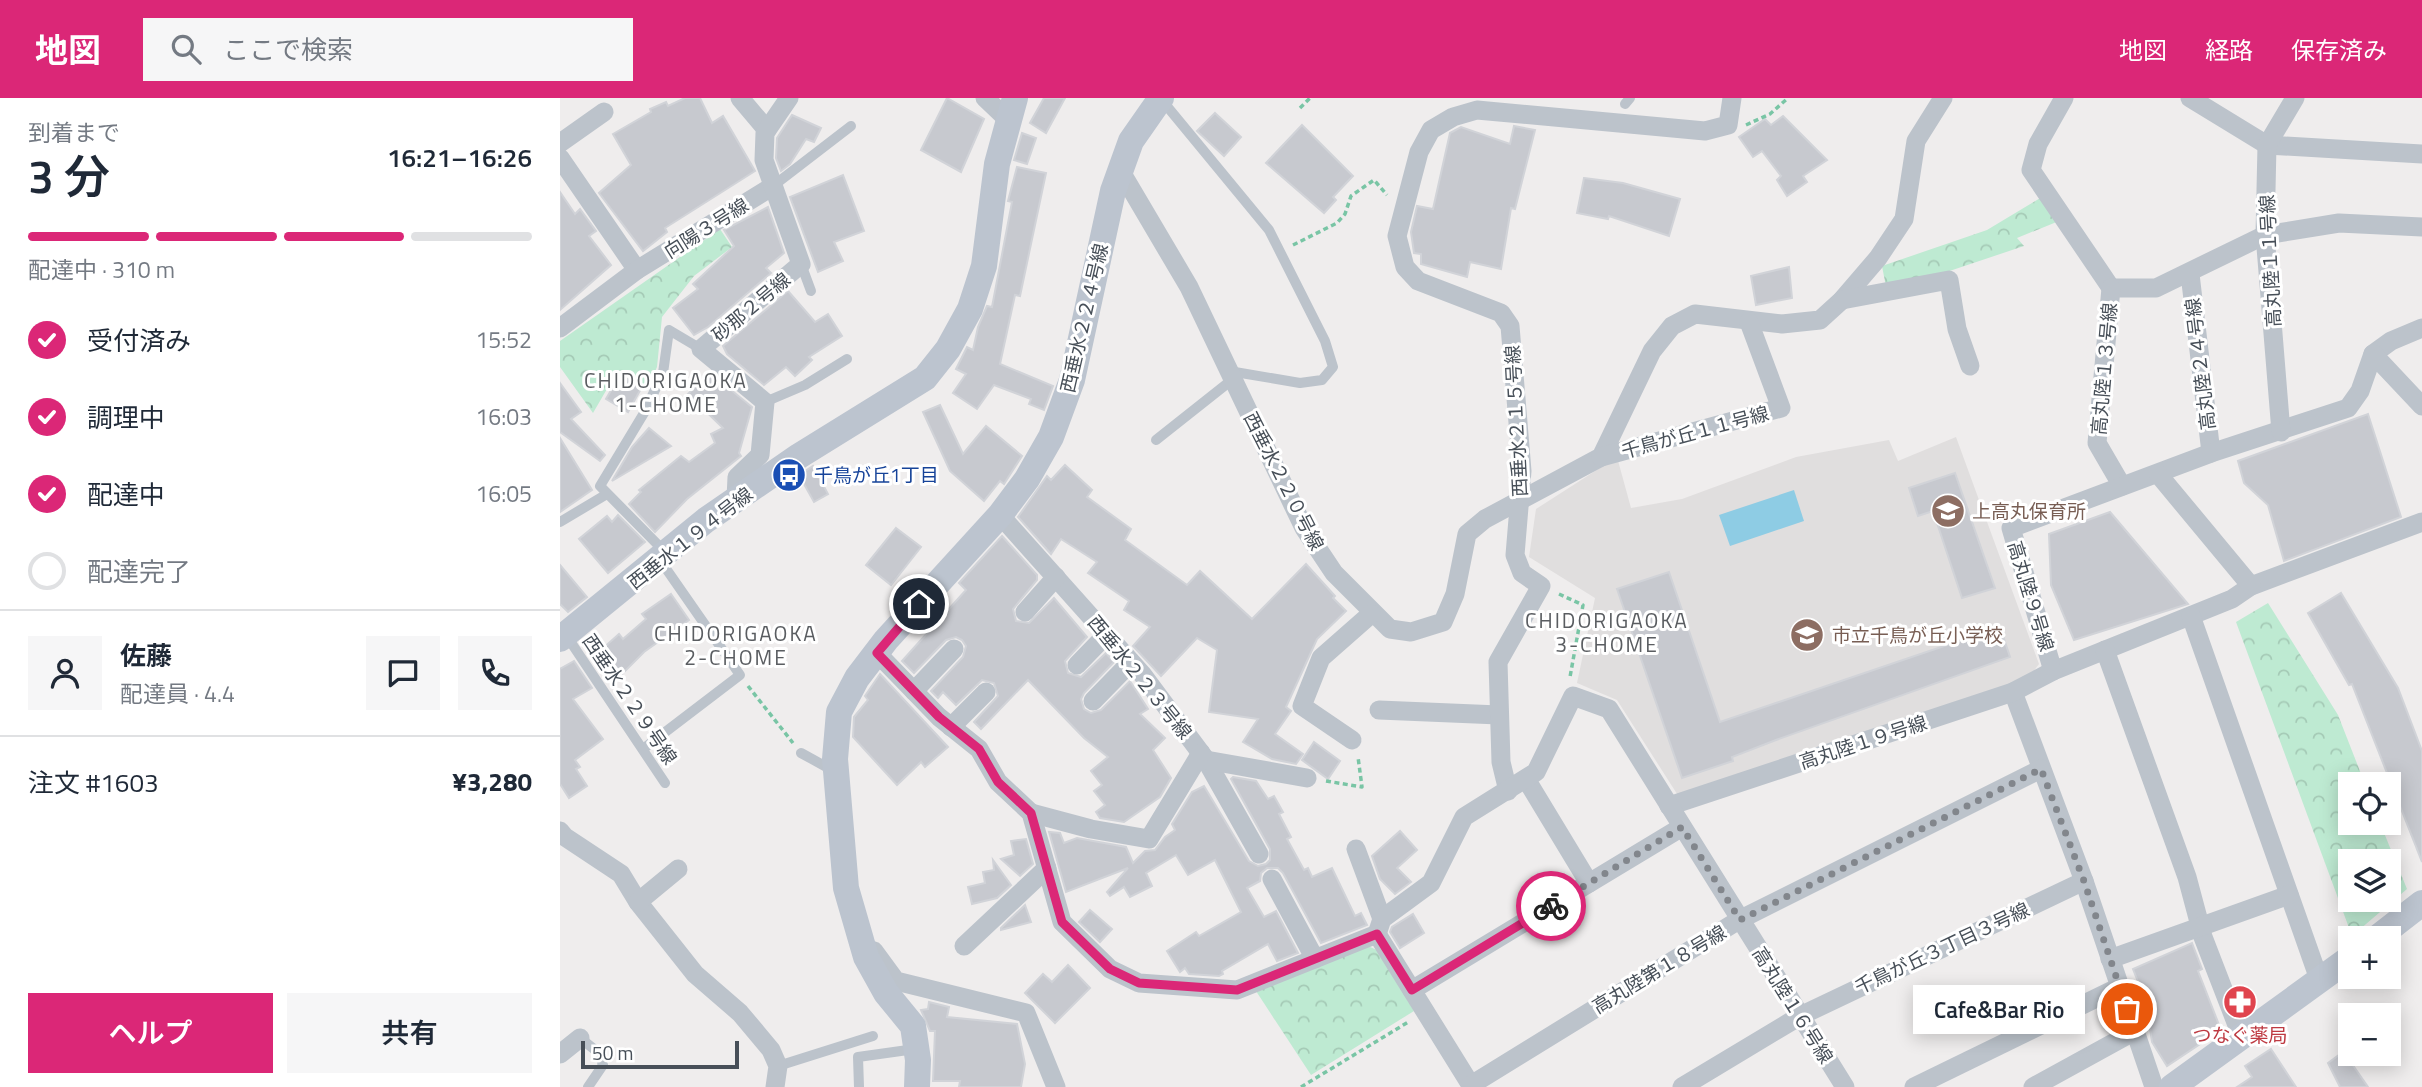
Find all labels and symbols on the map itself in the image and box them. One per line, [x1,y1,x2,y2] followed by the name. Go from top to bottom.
[658,190,754,265] street label: 向陽３号線
[2252,194,2287,328] street label: 高丸陸１１号線
[1052,241,1115,395] street label: 西垂水２２４号線
[705,265,796,348] street label: 砂那２号線
[2177,296,2222,432] street label: 高丸陸２４号線
[2083,301,2124,436] street label: 高丸陸１３号線
[1497,344,1534,498] street label: 西垂水２１５号線
[584,364,748,420] district label: CHIDORIGAOKA 1-CHOME
[1618,398,1772,465] street label: 千鳥が丘１１号線
[1237,406,1332,555] street label: 西垂水２２０号線
[770,456,808,494] bus stop icon: 千鳥が丘1丁目
[814,460,939,489] place label: 千鳥が丘1丁目
[621,479,759,596] street label: 西垂水１９４号線
[1929,492,1967,530] school or university icon: 上高丸保育所
[1972,496,2086,525] place label: 上高丸保育所
[2001,537,2062,655] street label: 高丸陸９号線
[889,574,949,634] pin
[1525,604,1689,660] district label: CHIDORIGAOKA 3-CHOME
[1081,608,1199,745] street label: 西垂水２２３号線
[1788,616,1826,654] school or university icon: 市立千鳥が丘小学校
[654,617,818,673] district label: CHIDORIGAOKA 2-CHOME
[1832,620,2003,649] place label: 市立千鳥が丘小学校
[576,628,685,770] street label: 西垂水２２９号線
[1795,707,1931,776] street label: 高丸陸１９号線
[1516,871,1586,941] courier
[1850,894,2034,1001] street label: 千鳥が丘３丁目３号線
[1586,917,1731,1020] street label: 高丸陸第１８号線
[1746,941,1841,1069] street label: 高丸陸１６号線
[2097,979,2157,1039] pin
[2221,983,2259,1021] pharmacy icon: つなぐ薬局
[1914,984,2085,1034] callout: Cafe&Bar Rio
[2192,1020,2288,1049] place label: つなぐ薬局
[581,1038,738,1070] scale bar

